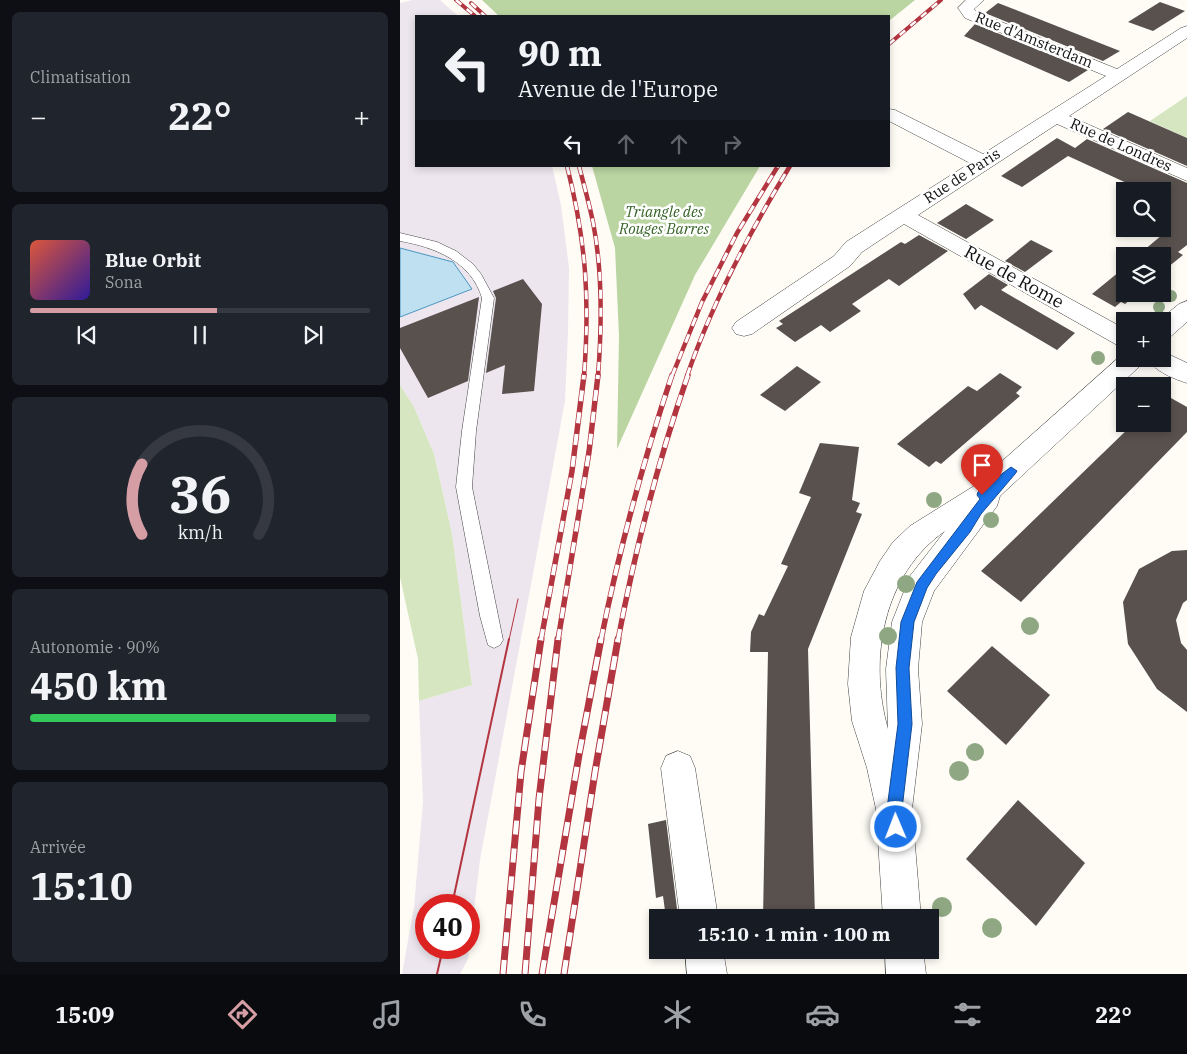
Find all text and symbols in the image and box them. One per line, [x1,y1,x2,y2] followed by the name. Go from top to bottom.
[972,7,1096,72] street label: Rue d'Amsterdam
[518,30,602,76] text: 90 m
[435,35,500,100] icon: left
[30,67,131,87] text: Climatisation
[518,74,718,103] text: Avenue de l'Europe
[168,91,232,140] text: 22°
[30,98,47,135] text: −
[353,98,370,135] text: +
[1067,114,1175,175] street label: Rue de Londres
[559,130,587,158] icon: left
[612,130,640,158] icon: ahead
[665,130,693,158] icon: ahead
[718,130,746,158] icon: right
[920,144,1004,207] street label: Rue de Paris
[1116,182,1171,432] map controls
[1116,182,1171,237] button: search
[618,202,709,238] park label: Triangle des Rouges Barres
[960,240,1068,313] street label: Rue de Rome
[1116,247,1171,302] button: layers
[105,248,201,272] text: Blue Orbit
[105,272,142,292] text: Sona
[1116,312,1171,367] button: +
[73,321,101,349] icon: previous
[186,321,214,349] icon: pause
[299,321,327,349] icon: next
[1116,377,1171,432] button: −
[961,444,1003,495] pin
[968,451,996,479] icon: arrive
[169,460,231,527] text: 36
[177,521,223,544] text: km/h
[30,637,160,657] text: Autonomie · 90%
[30,661,168,710] text: 450 km
[869,800,921,852] position arrow
[30,837,86,857] text: Arrivée
[30,861,133,910] text: 15:10
[415,894,480,959] speed limit sign: 40
[698,922,890,946] text: 15:10 · 1 min · 100 m
[225,997,260,1032] icon: directions
[370,997,405,1032] icon: music
[515,997,550,1032] icon: phone
[660,997,695,1032] icon: climate
[805,997,840,1032] icon: car
[950,997,985,1032] icon: filters
[55,1000,115,1029] text: 15:09
[1095,1000,1132,1029] text: 22°

